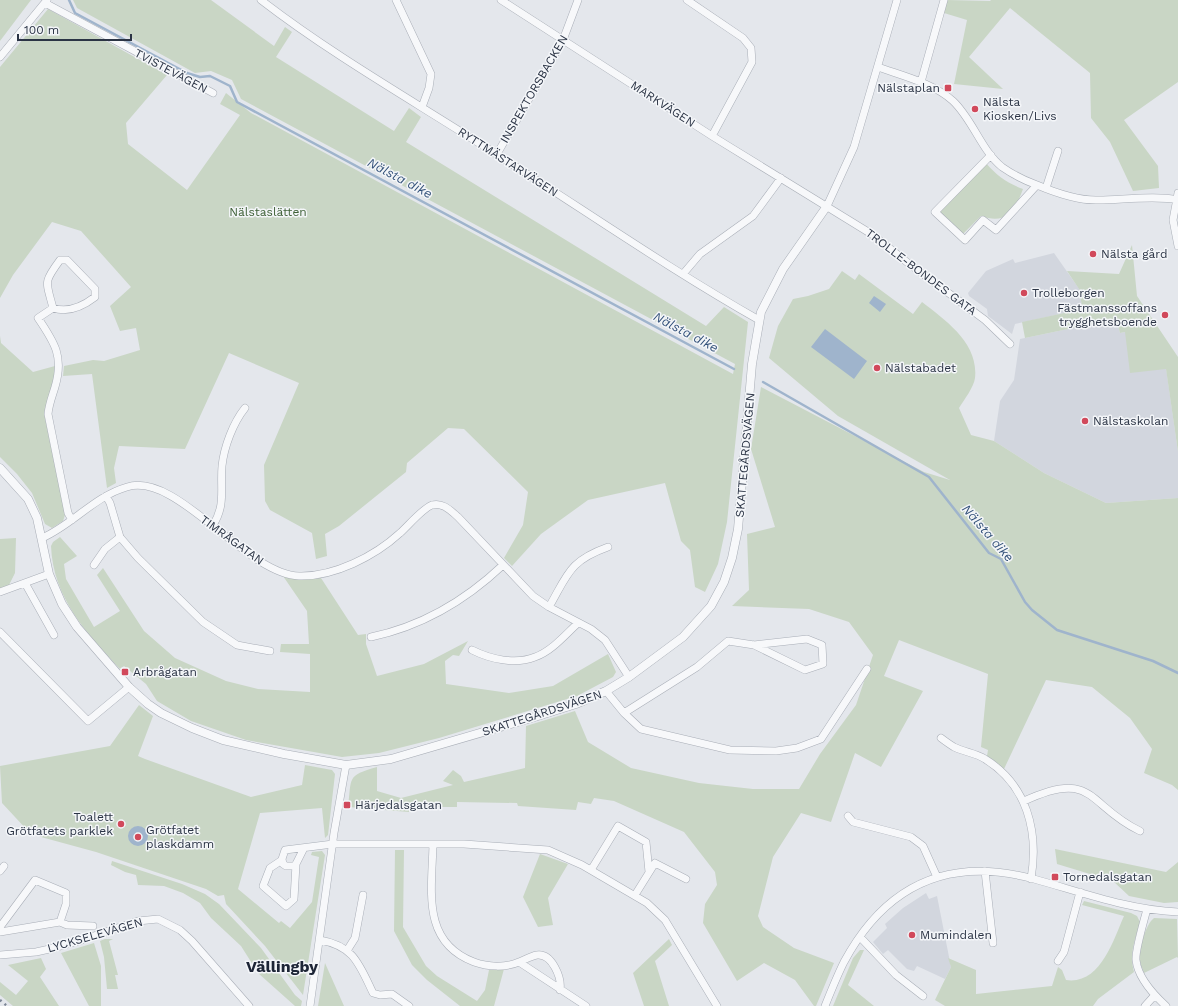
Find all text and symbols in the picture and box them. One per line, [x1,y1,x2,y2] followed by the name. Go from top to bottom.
[18,16,131,42] scale bar
[24,23,59,37] text: 100 m
[497,32,571,146] street label: INSPEKTORSBACKEN
[132,46,210,96] street label: TVISTEVÄGEN
[628,78,698,130] street label: MARKVÄGEN
[877,81,940,95] place label: Nälstaplan
[943,83,953,93] marker: Nälstaplan
[983,95,1057,123] place label: Nälsta Kiosken/Livs
[970,104,980,114] marker: Nälsta Kiosken/Livs
[455,124,561,200] street label: RYTTMÄSTARVÄGEN
[365,155,435,201] water label: Nälsta dike
[229,205,307,219] park label: Nälstaslätten
[863,226,979,318] street label: TROLLE-BONDES GATA
[1101,247,1168,261] place label: Nälsta gård
[1088,249,1098,259] marker: Nälsta gård
[1032,286,1105,300] place label: Trolleborgen
[1019,288,1029,298] marker: Trolleborgen
[1057,301,1157,329] place label: Fästmanssoffans trygghetsboende
[651,309,721,355] water label: Nälsta dike
[1160,310,1170,320] marker: Fästmanssoffans trygghetsboende
[885,361,956,375] place label: Nälstabadet
[872,363,882,373] marker: Nälstabadet
[733,392,757,518] street label: SKATTEGÅRDSVÄGEN
[1093,414,1168,428] place label: Nälstaskolan
[1080,416,1090,426] marker: Nälstaskolan
[959,501,1017,565] water label: Nälsta dike
[198,512,266,568] street label: TIMRÅGATAN
[133,665,197,679] place label: Arbrågatan
[120,667,130,677] marker: Arbrågatan
[480,687,604,739] street label: SKATTEGÅRDSVÄGEN
[355,798,442,812] place label: Härjedalsgatan
[342,800,352,810] marker: Härjedalsgatan
[6,810,113,838] place label: Toalett Grötfatets parklek
[116,819,126,829] marker: Toalett Grötfatets parklek
[146,823,214,851] place label: Grötfatet plaskdamm
[133,832,143,842] marker: Grötfatet plaskdamm
[1063,870,1152,884] place label: Tornedalsgatan
[1050,872,1060,882] marker: Tornedalsgatan
[46,915,144,955] street label: LYCKSELEVÄGEN
[920,928,992,942] place label: Mumindalen
[907,930,917,940] marker: Mumindalen
[246,957,319,976] district label: Vällingby

